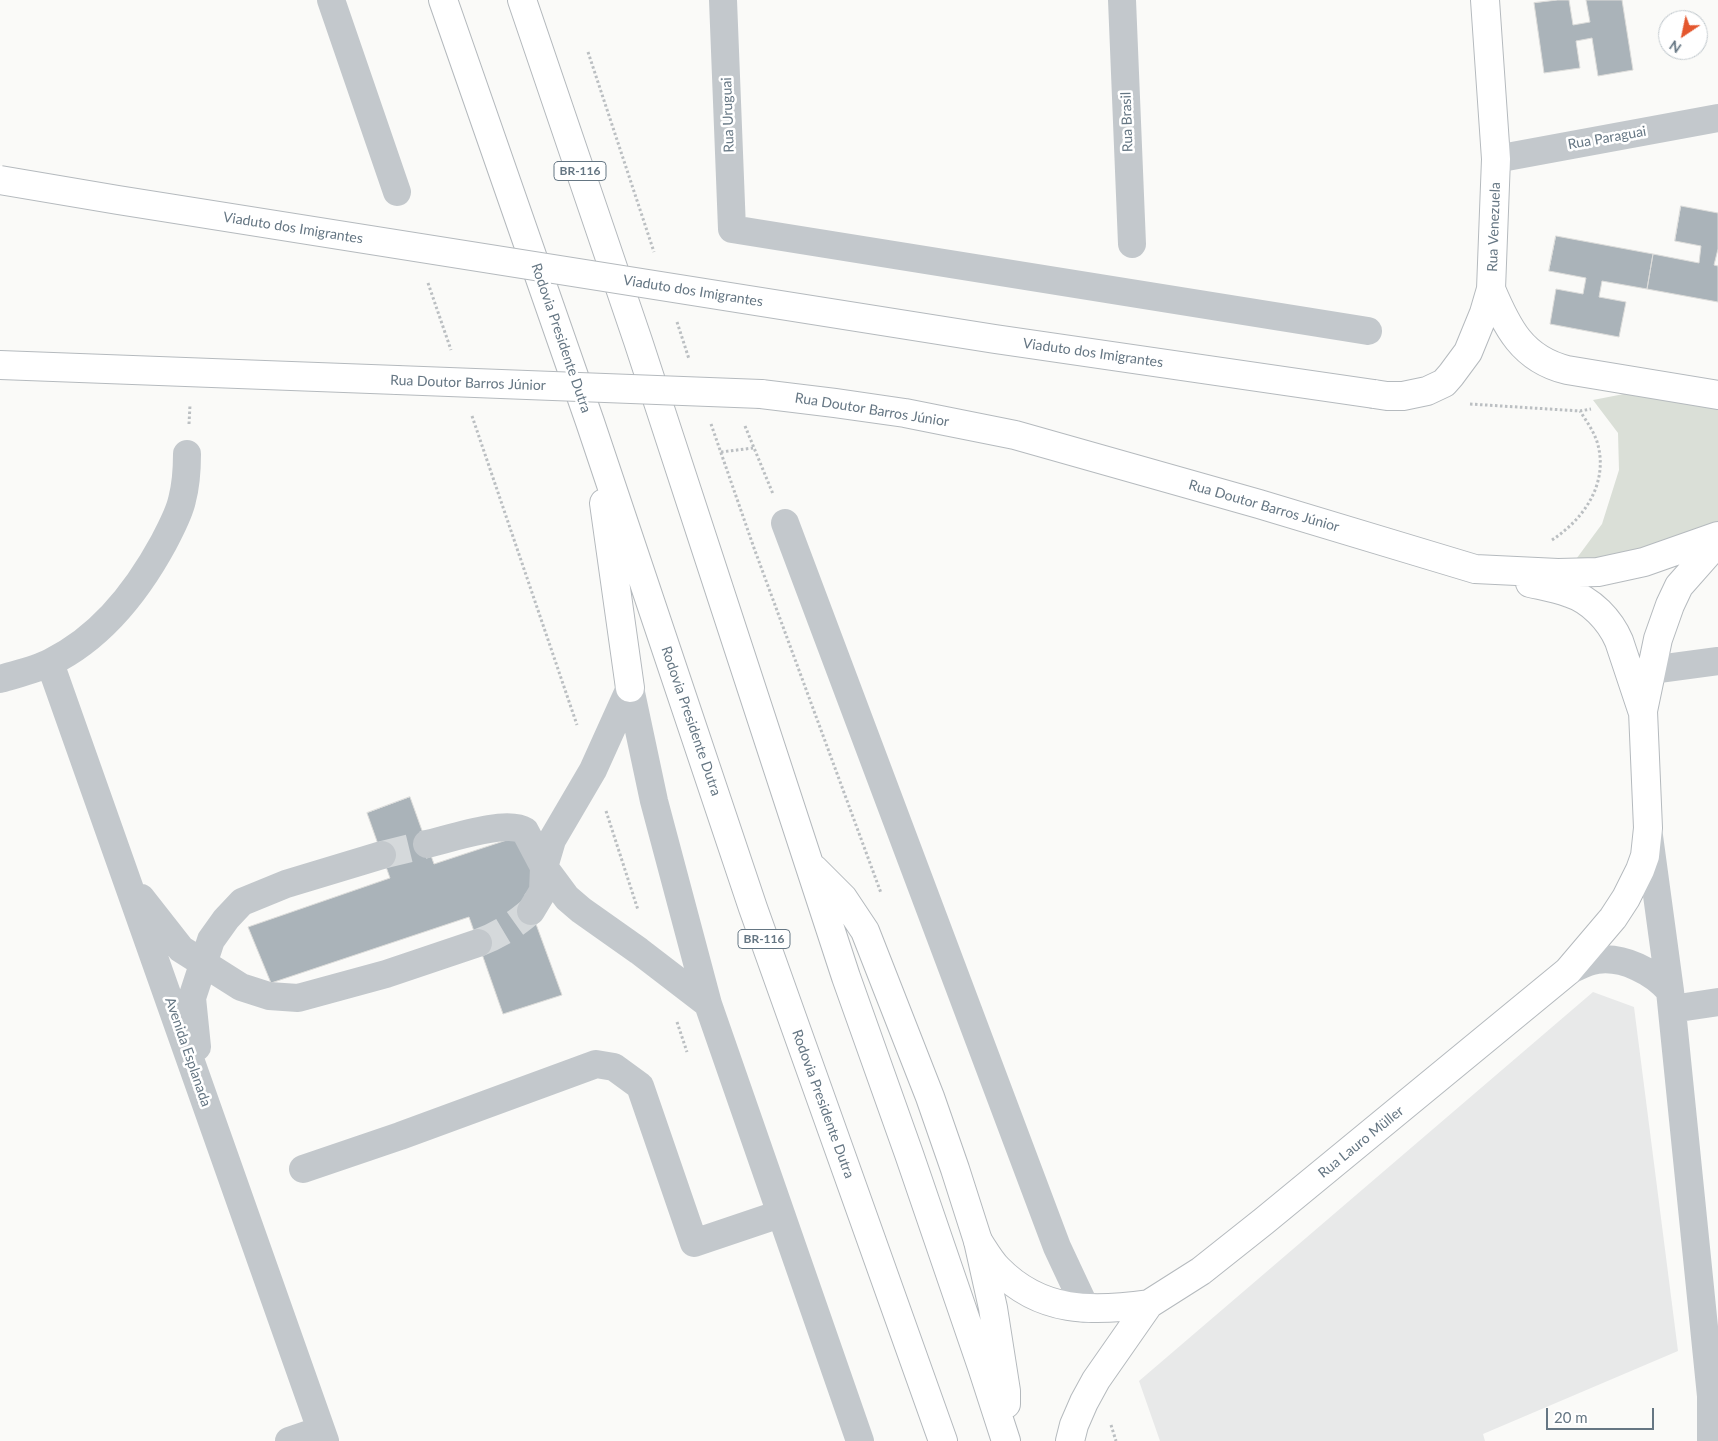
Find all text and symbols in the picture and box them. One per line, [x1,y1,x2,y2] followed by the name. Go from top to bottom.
[1658,10,1708,60] north arrow
[1666,37,1684,57] text: N
[718,77,738,153] street label: Rua Uruguai
[1118,92,1136,152] street label: Rua Brasil
[1566,123,1648,153] street label: Rua Paraguai
[554,162,606,180] road number: BR-116
[1484,182,1504,272] street label: Rua Venezuela
[222,209,364,247] street label: Viaduto dos Imigrantes
[527,261,595,415] street label: Rodovia Presidente Dutra
[622,272,764,310] street label: Viaduto dos Imigrantes
[1022,335,1164,371] street label: Viaduto dos Imigrantes
[390,372,546,394] street label: Rua Doutor Barros Júnior
[794,390,950,430] street label: Rua Doutor Barros Júnior
[1187,476,1341,536] street label: Rua Doutor Barros Júnior
[657,644,725,798] street label: Rodovia Presidente Dutra
[738,930,790,949] road number: BR-116
[161,995,215,1109] street label: Avenida Esplanada
[788,1027,858,1181] street label: Rodovia Presidente Dutra
[1315,1102,1407,1182] street label: Rua Lauro Müller
[1548,1398,1656,1430] scale bar
[1554,1408,1588,1426] text: 20 m

